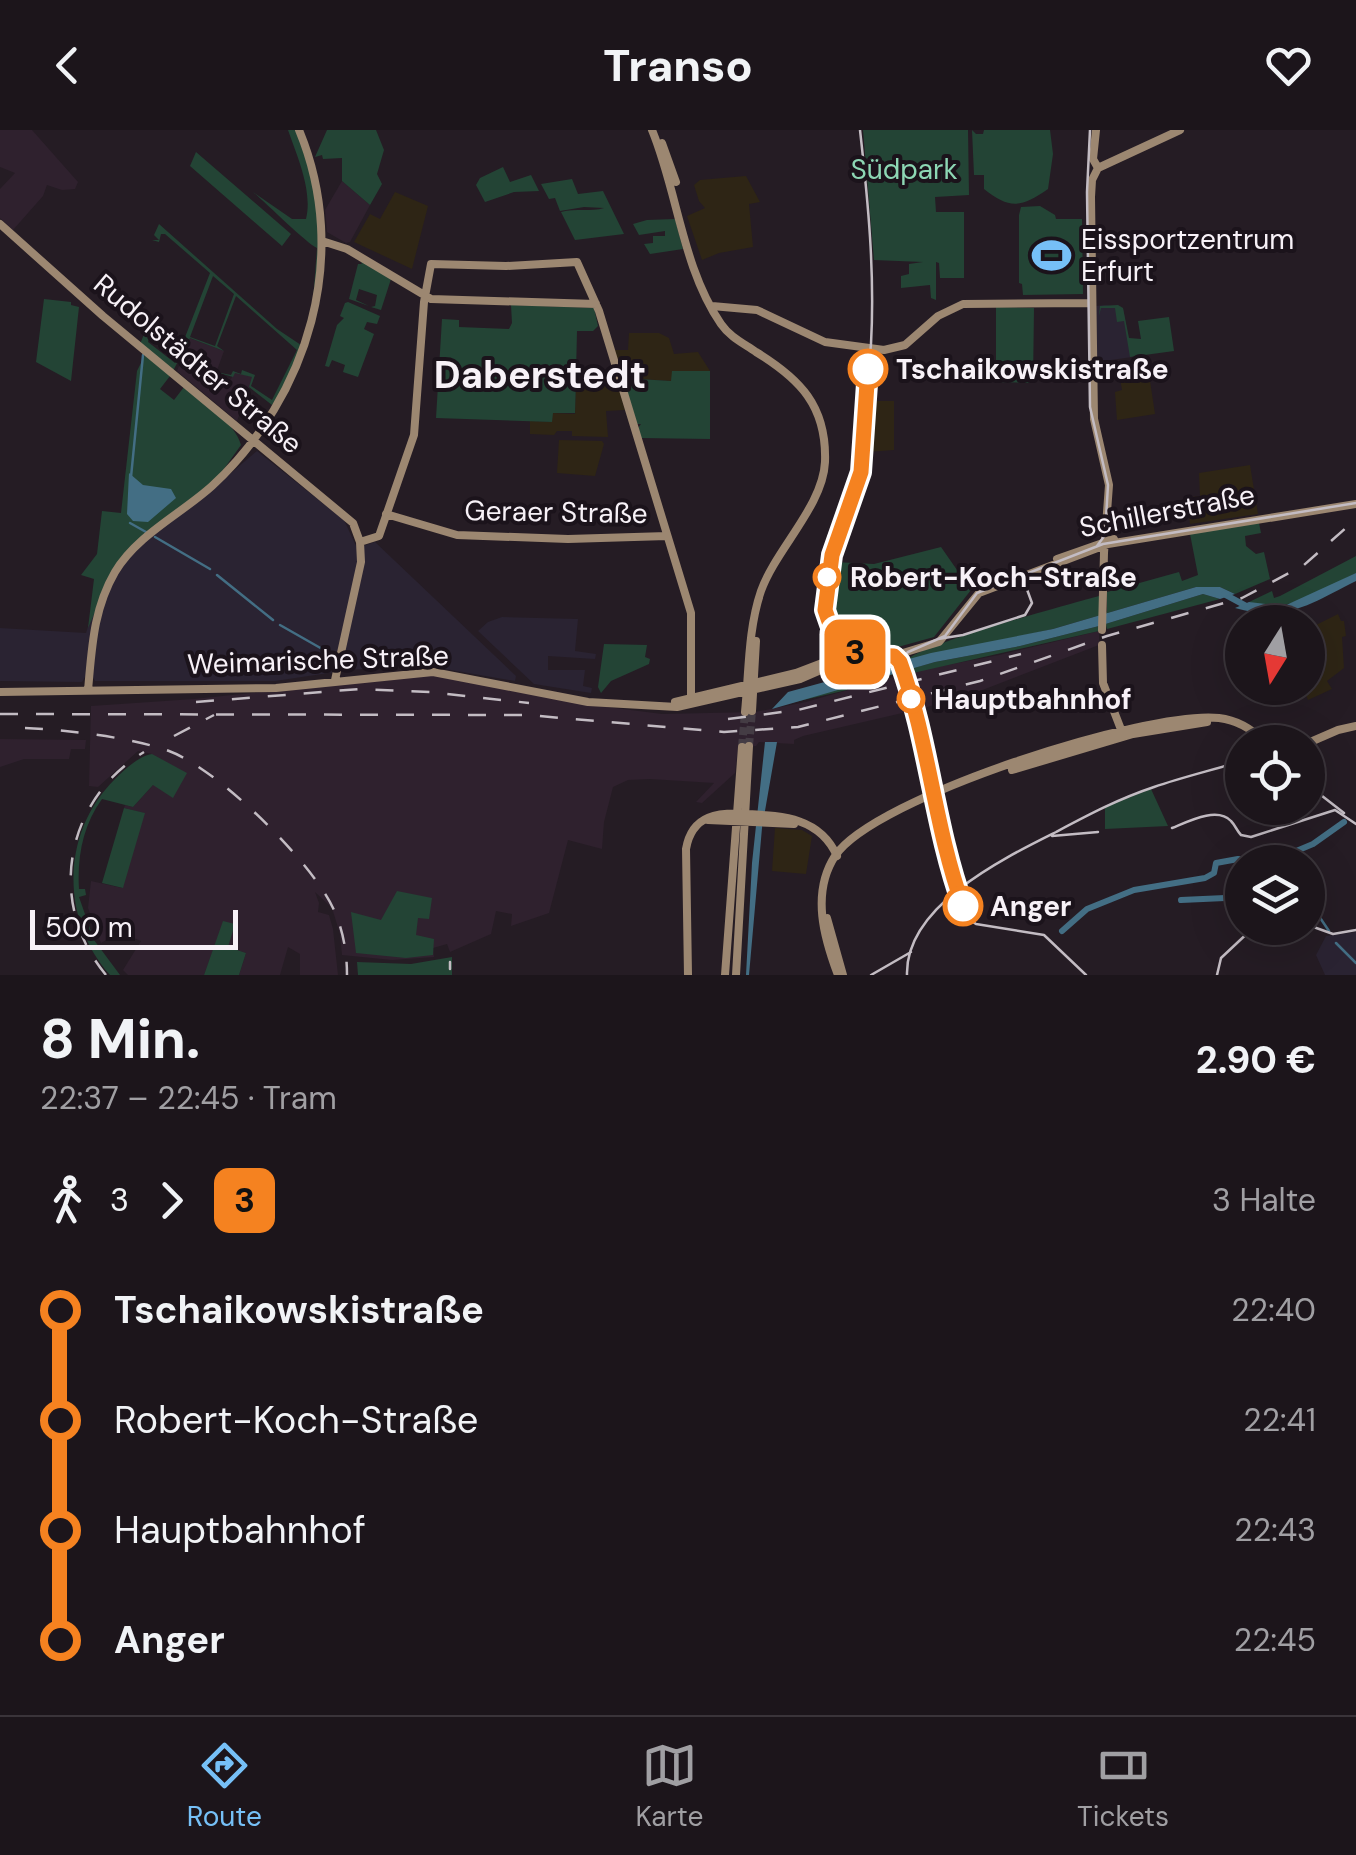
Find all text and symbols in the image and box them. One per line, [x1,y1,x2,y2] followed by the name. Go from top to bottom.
[603,36,753,95] text: Transo
[40,38,95,93] icon: back
[1261,38,1316,93] icon: heart
[850,151,958,188] park label: Südpark
[1081,221,1294,290] place label: Eissportzentrum Erfurt
[1030,234,1072,276] sports icon: Eissportzentrum Erfurt
[86,266,310,462] street label: Rudolstädter Straße
[434,350,646,400] district label: Daberstedt
[849,350,887,388] marker: Tschaikowskistraße
[896,351,1169,388] place label: Tschaikowskistraße
[1076,476,1258,546] street label: Schillerstraße
[464,492,648,532] street label: Geraer Straße
[850,559,1137,596] place label: Robert-Koch-Straße
[814,564,840,590] marker: Robert-Koch-Straße
[1225,605,1325,705] north arrow
[1225,605,1325,945] map controls
[822,620,888,684] line badge: 3
[844,629,866,675] text: 3
[186,637,450,683] street label: Weimarische Straße
[934,681,1132,718] place label: Hauptbahnhof
[898,686,924,712] marker: Hauptbahnhof
[1225,725,1325,825] button: locate
[1225,845,1325,945] button: layers
[944,887,982,925] marker: Anger
[990,888,1072,925] place label: Anger
[30,905,238,950] scale bar
[45,909,133,946] text: 500 m
[40,1003,200,1075] text: 8 Min.
[1196,1035,1316,1085] text: 2.90 €
[40,1077,337,1119] text: 22:37 – 22:45 · Tram
[40,1173,95,1228] icon: walk
[144,1173,199,1228] icon: forward
[234,1177,255,1223] text: 3
[110,1179,129,1221] text: 3
[1212,1179,1316,1221] text: 3 Halte
[114,1285,484,1335] text: Tschaikowskistraße
[1231,1289,1316,1331] text: 22:40
[114,1395,478,1445] text: Robert-Koch-Straße
[1243,1399,1316,1441] text: 22:41
[114,1505,366,1555] text: Hauptbahnhof
[1234,1509,1316,1551] text: 22:43
[114,1615,225,1665] text: Anger
[1234,1619,1316,1661] text: 22:45
[187,1738,262,1835] tab: Route
[636,1738,703,1835] tab: Karte
[1077,1738,1169,1835] tab: Tickets

